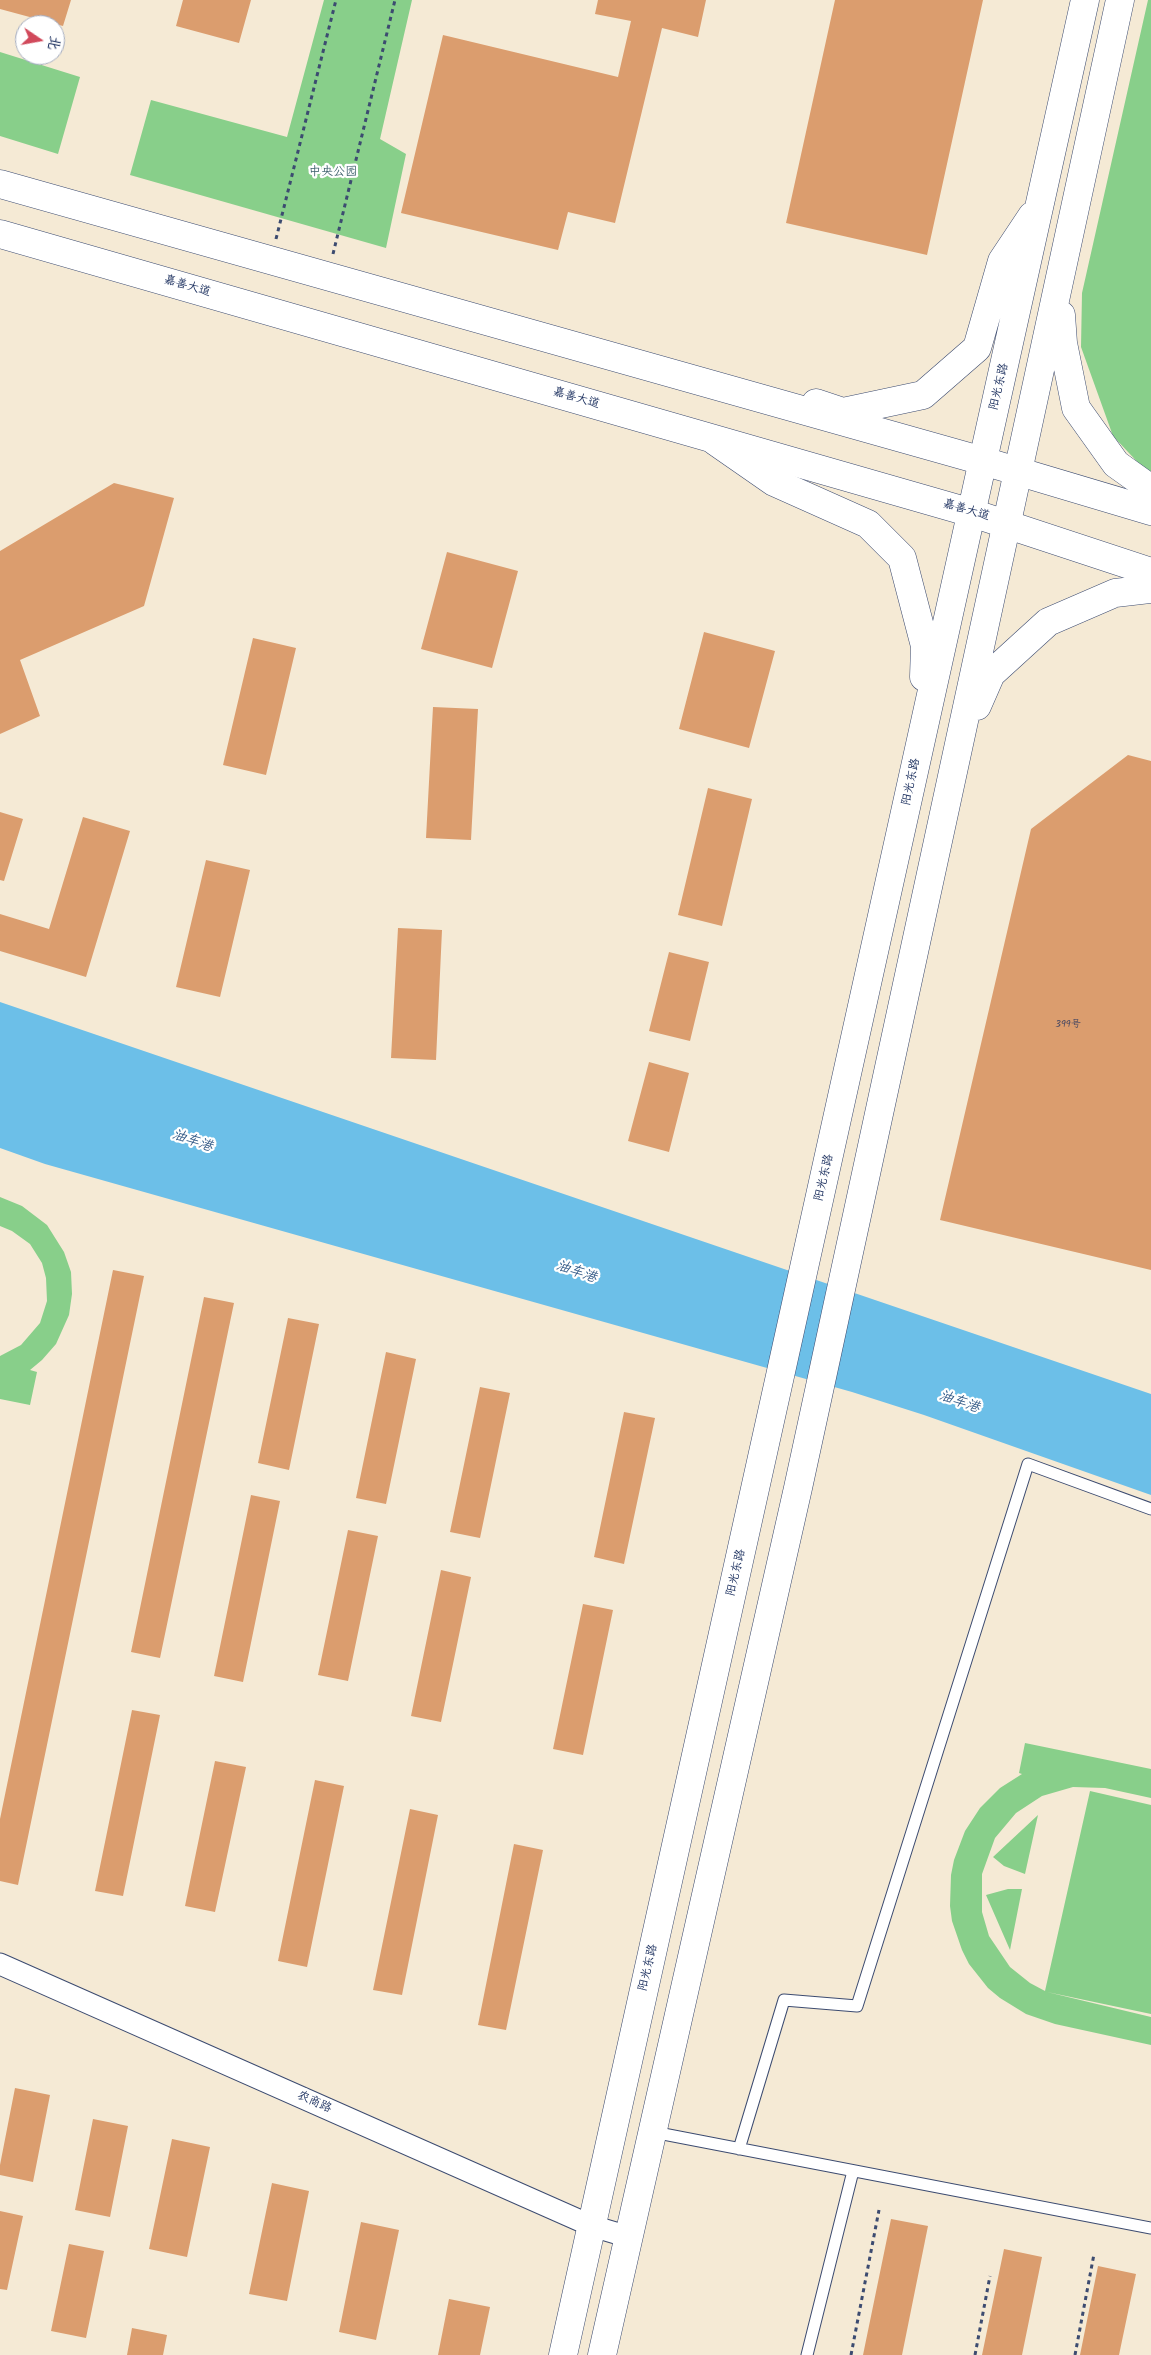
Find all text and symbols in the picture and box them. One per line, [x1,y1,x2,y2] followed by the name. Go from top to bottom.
[15,15,65,65] north arrow
[41,34,66,52] text: 北
[309,166,357,180] park label: 中央公园
[162,273,212,301] street label: 嘉善大道
[988,362,1012,412] street label: 阳光东路
[551,385,601,413] street label: 嘉善大道
[941,497,991,525] street label: 嘉善大道
[900,757,924,807] street label: 阳光东路
[1055,1019,1081,1031] house number: 399号
[169,1127,215,1157] water label: 油车港
[813,1153,837,1203] street label: 阳光东路
[553,1258,599,1288] water label: 油车港
[936,1388,982,1418] water label: 油车港
[725,1548,749,1598] street label: 阳光东路
[637,1943,661,1993] street label: 阳光东路
[295,2089,333,2117] street label: 农商路

